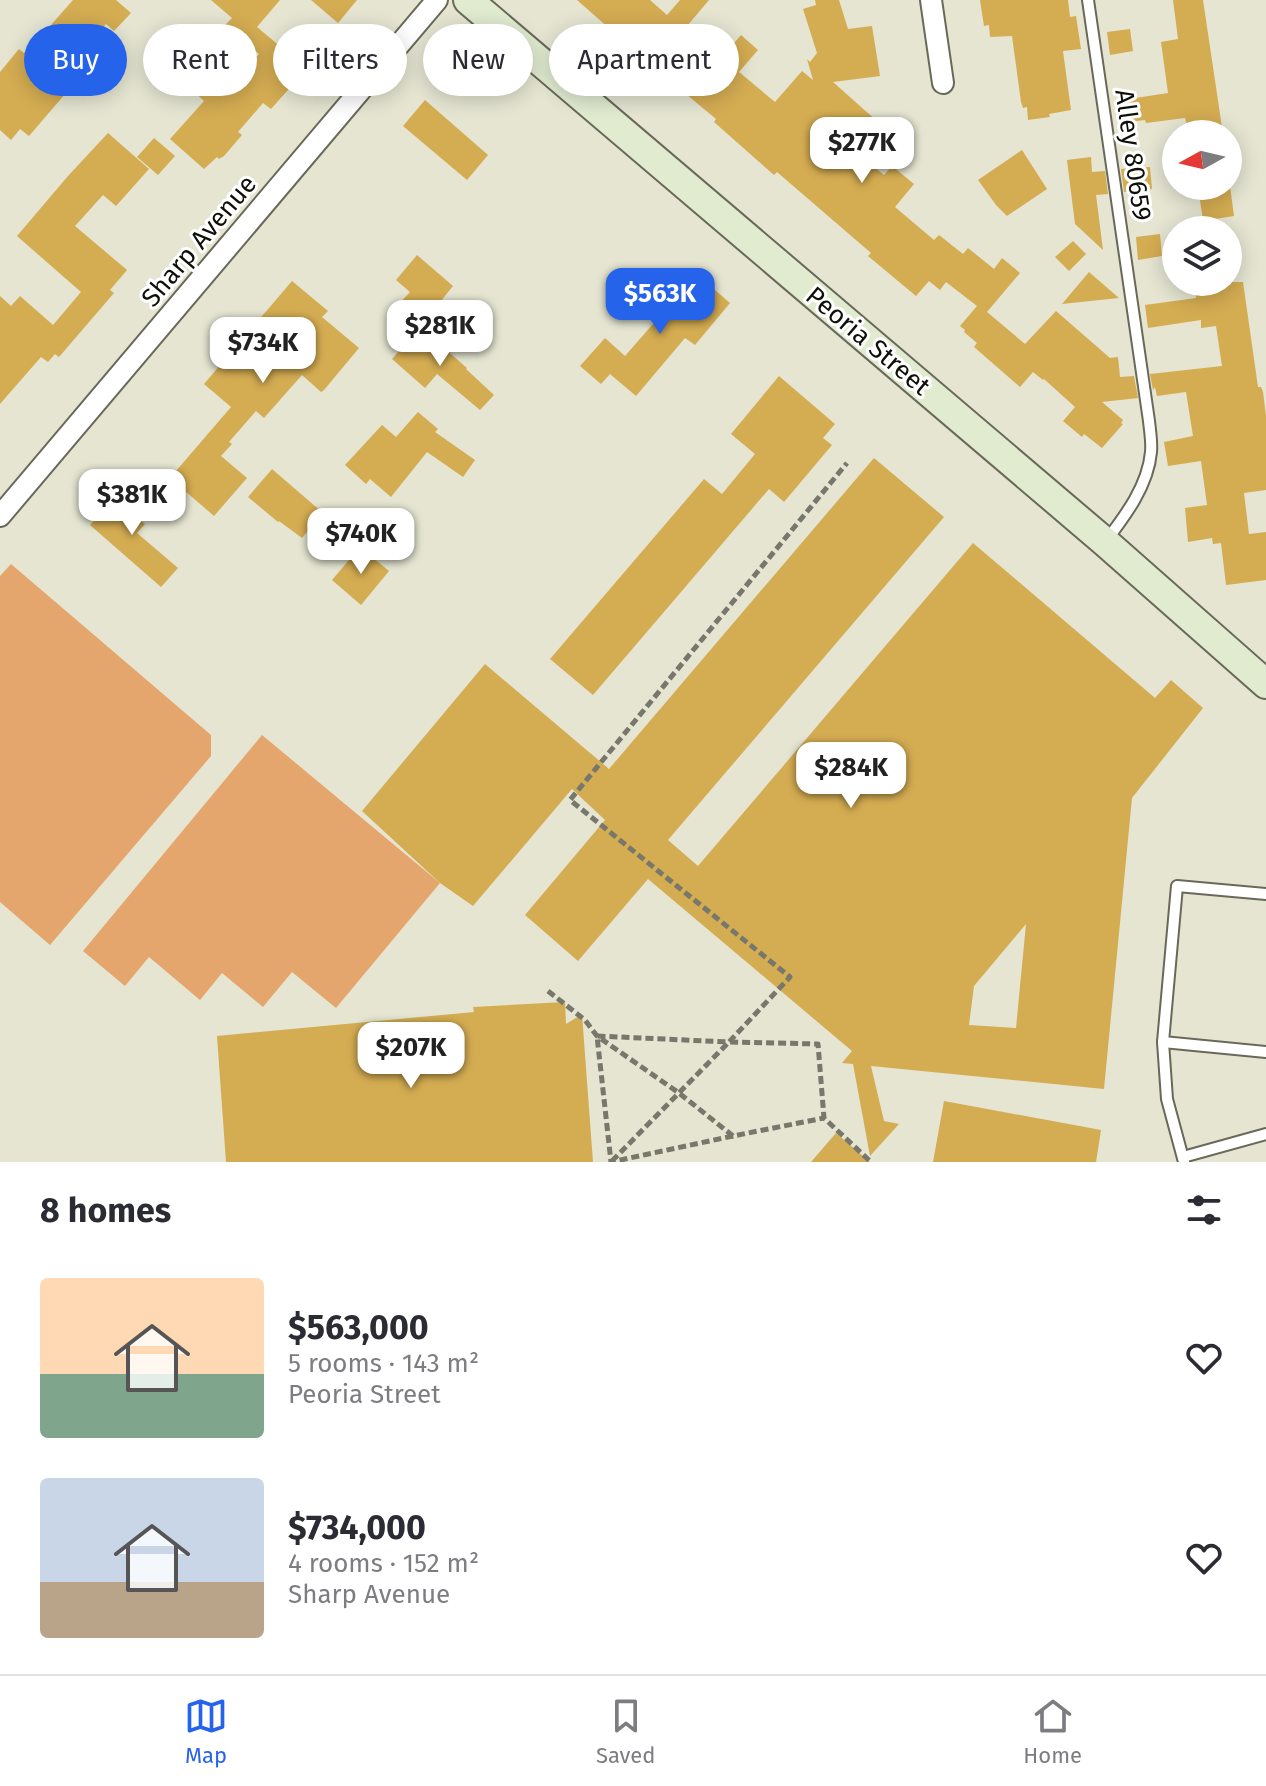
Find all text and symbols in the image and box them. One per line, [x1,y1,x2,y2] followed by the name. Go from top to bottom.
[24,24,127,96] chip: Buy
[143,24,257,96] chip: Rent
[273,24,407,96] chip: Filters
[423,24,533,96] chip: New
[549,24,739,96] chip: Apartment
[1108,87,1158,223] street label: Alley 80659
[806,117,918,185] pin: $277K
[1162,120,1242,200] north arrow
[1162,120,1242,296] map controls
[828,127,896,158] text: $277K
[135,169,263,313] street label: Sharp Avenue
[1162,216,1242,296] button: layers
[604,268,716,336] pin: $563K
[624,278,696,309] text: $563K
[800,280,937,402] street label: Peoria Street
[384,300,496,368] pin: $281K
[405,310,475,341] text: $281K
[207,317,319,385] pin: $734K
[228,327,298,358] text: $734K
[76,469,188,537] pin: $381K
[97,479,167,510] text: $381K
[305,508,417,576] pin: $740K
[325,518,397,549] text: $740K
[795,742,907,810] pin: $284K
[814,752,888,783] text: $284K
[355,1022,467,1090] pin: $207K
[376,1032,446,1063] text: $207K
[1182,1188,1226,1232] icon: filters
[40,1190,171,1231] text: 8 homes
[288,1307,429,1348] text: $563,000
[104,1310,200,1406] icon: home
[1182,1336,1226,1380] icon: heart
[288,1348,479,1379] text: 5 rooms · 143 m²
[288,1379,441,1410] text: Peoria Street
[288,1507,426,1548] text: $734,000
[104,1510,200,1606] icon: home
[1182,1536,1226,1580] icon: heart
[288,1548,479,1579] text: 4 rooms · 152 m²
[288,1579,450,1610] text: Sharp Avenue
[184,1694,228,1769] tab: Map
[596,1694,655,1769] tab: Saved
[1023,1694,1082,1769] tab: Home

